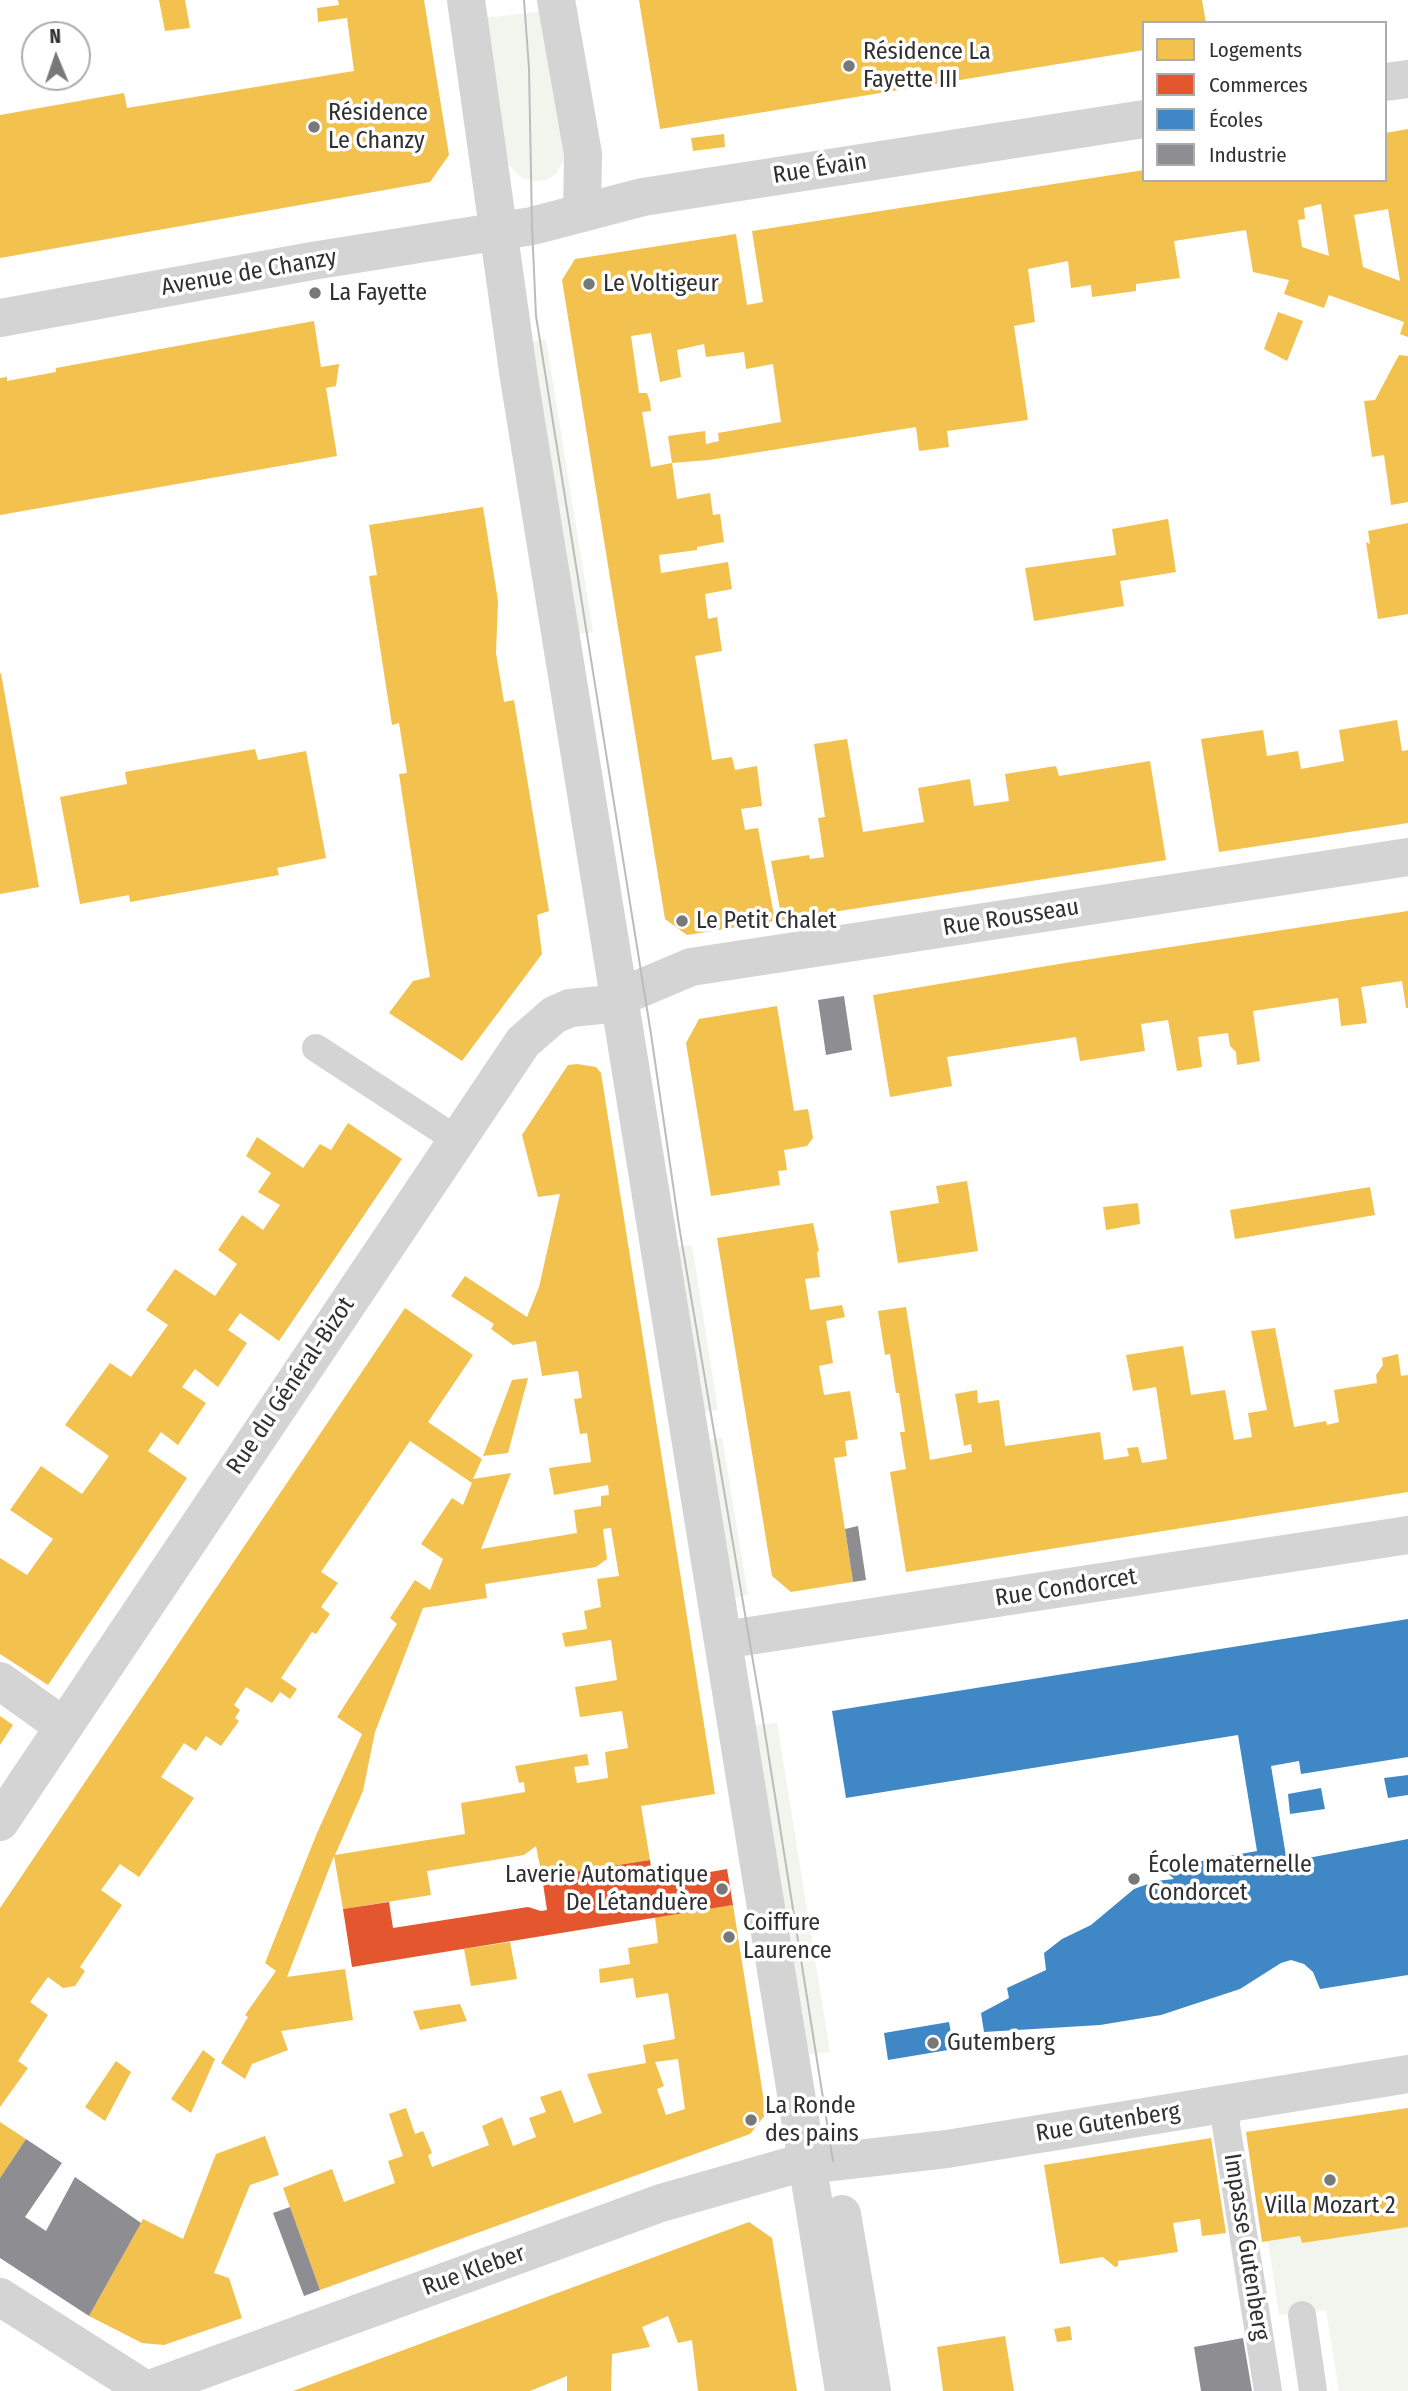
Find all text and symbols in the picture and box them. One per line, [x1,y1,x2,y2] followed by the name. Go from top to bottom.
[21,21,91,91] north arrow
[1142,21,1387,182] legend
[49,25,61,48] text: N
[1209,37,1302,63] text: Logements
[863,38,991,94] place label: Résidence La Fayette III
[841,58,857,74] marker: Résidence La Fayette III
[1209,72,1308,98] text: Commerces
[328,99,428,155] place label: Résidence Le Chanzy
[1209,107,1263,133] text: Écoles
[306,119,322,135] marker: Résidence Le Chanzy
[1209,142,1287,168] text: Industrie
[771,147,869,191] street label: Rue Évain
[159,243,339,303] street label: Avenue de Chanzy
[603,270,719,298] place label: Le Voltigeur
[581,276,597,292] marker: Le Voltigeur
[329,279,427,307] place label: La Fayette
[307,285,323,301] marker: La Fayette
[941,893,1081,943] street label: Rue Rousseau
[696,907,837,935] place label: Le Petit Chalet
[674,913,690,929] marker: Le Petit Chalet
[221,1292,361,1480] street label: Rue du Général-Bizot
[993,1563,1139,1613] street label: Rue Condorcet
[1148,1851,1312,1907] place label: École maternelle Condorcet
[505,1861,708,1917] place label: Laverie Automatique De Létanduère
[1126,1871,1142,1887] marker: École maternelle Condorcet
[714,1881,730,1897] marker: Laverie Automatique De Létanduère
[743,1909,832,1965] place label: Coiffure Laurence
[721,1929,737,1945] marker: Coiffure Laurence
[947,2029,1055,2057] place label: Gutemberg
[925,2035,941,2051] marker: Gutemberg
[765,2092,859,2148] place label: La Ronde des pains
[1034,2097,1182,2149] street label: Rue Gutenberg
[743,2112,759,2128] marker: La Ronde des pains
[1217,2151,1275,2343] street label: Impasse Gutenberg
[1322,2172,1338,2188] marker: Villa Mozart 2
[1264,2192,1396,2220] place label: Villa Mozart 2
[419,2239,529,2303] street label: Rue Kleber

